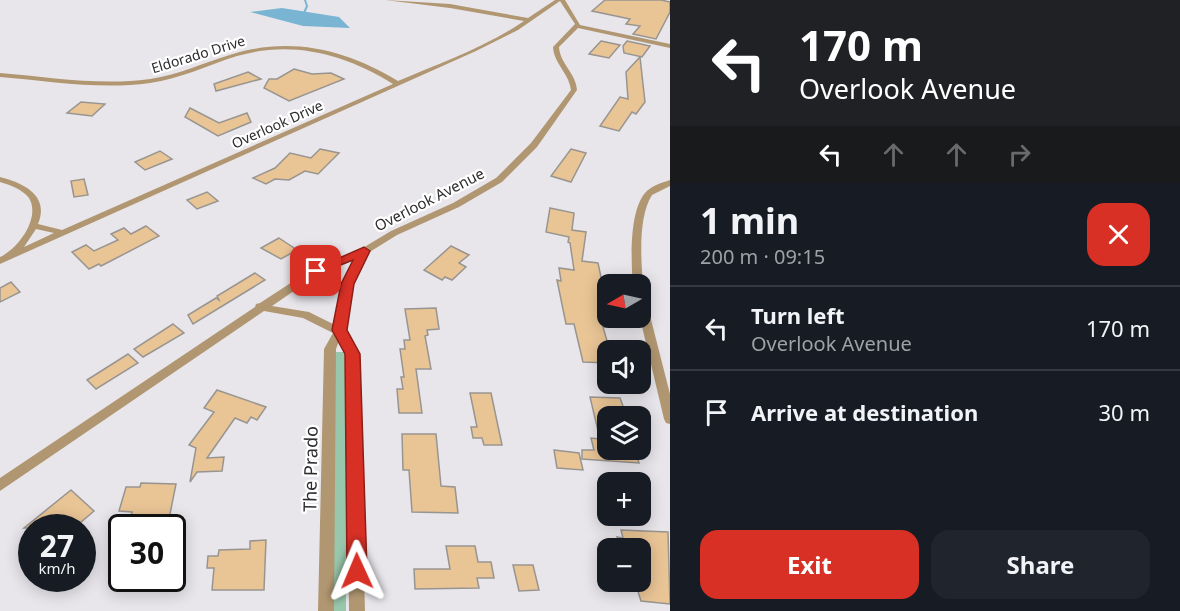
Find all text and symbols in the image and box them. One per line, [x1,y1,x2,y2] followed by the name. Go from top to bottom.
[799,16,923,73] text: 170 m
[700,24,778,102] icon: left
[149,31,247,77] street label: Eldorado Drive
[799,70,1016,107] text: Overlook Avenue
[228,95,326,153] street label: Overlook Drive
[814,138,847,171] icon: left
[877,138,910,171] icon: ahead
[940,138,973,171] icon: ahead
[1003,138,1036,171] icon: right
[371,163,487,235] street label: Overlook Avenue
[700,196,799,245] text: 1 min
[1087,203,1150,266] button: close
[700,243,825,270] text: 200 m · 09:15
[290,245,341,296] pin
[299,254,332,287] icon: arrive
[597,274,651,328] north arrow
[597,274,651,592] map controls
[751,300,845,330] text: Turn left
[700,312,733,345] icon: left
[1086,313,1150,343] text: 170 m
[751,330,912,357] text: Overlook Avenue
[597,340,651,394] button: sound
[700,396,733,429] icon: arrive
[751,397,978,427] text: Arrive at destination
[1099,397,1150,427] text: 30 m
[597,406,651,460] button: layers
[297,426,323,512] street label: The Prado
[597,472,651,526] button: +
[108,514,186,592] speed limit sign: 30
[40,525,74,566] text: 27
[700,530,919,599] button: Exit
[931,530,1150,599] button: Share
[597,538,651,592] button: −
[325,539,389,603] position arrow
[39,558,75,578] text: km/h

